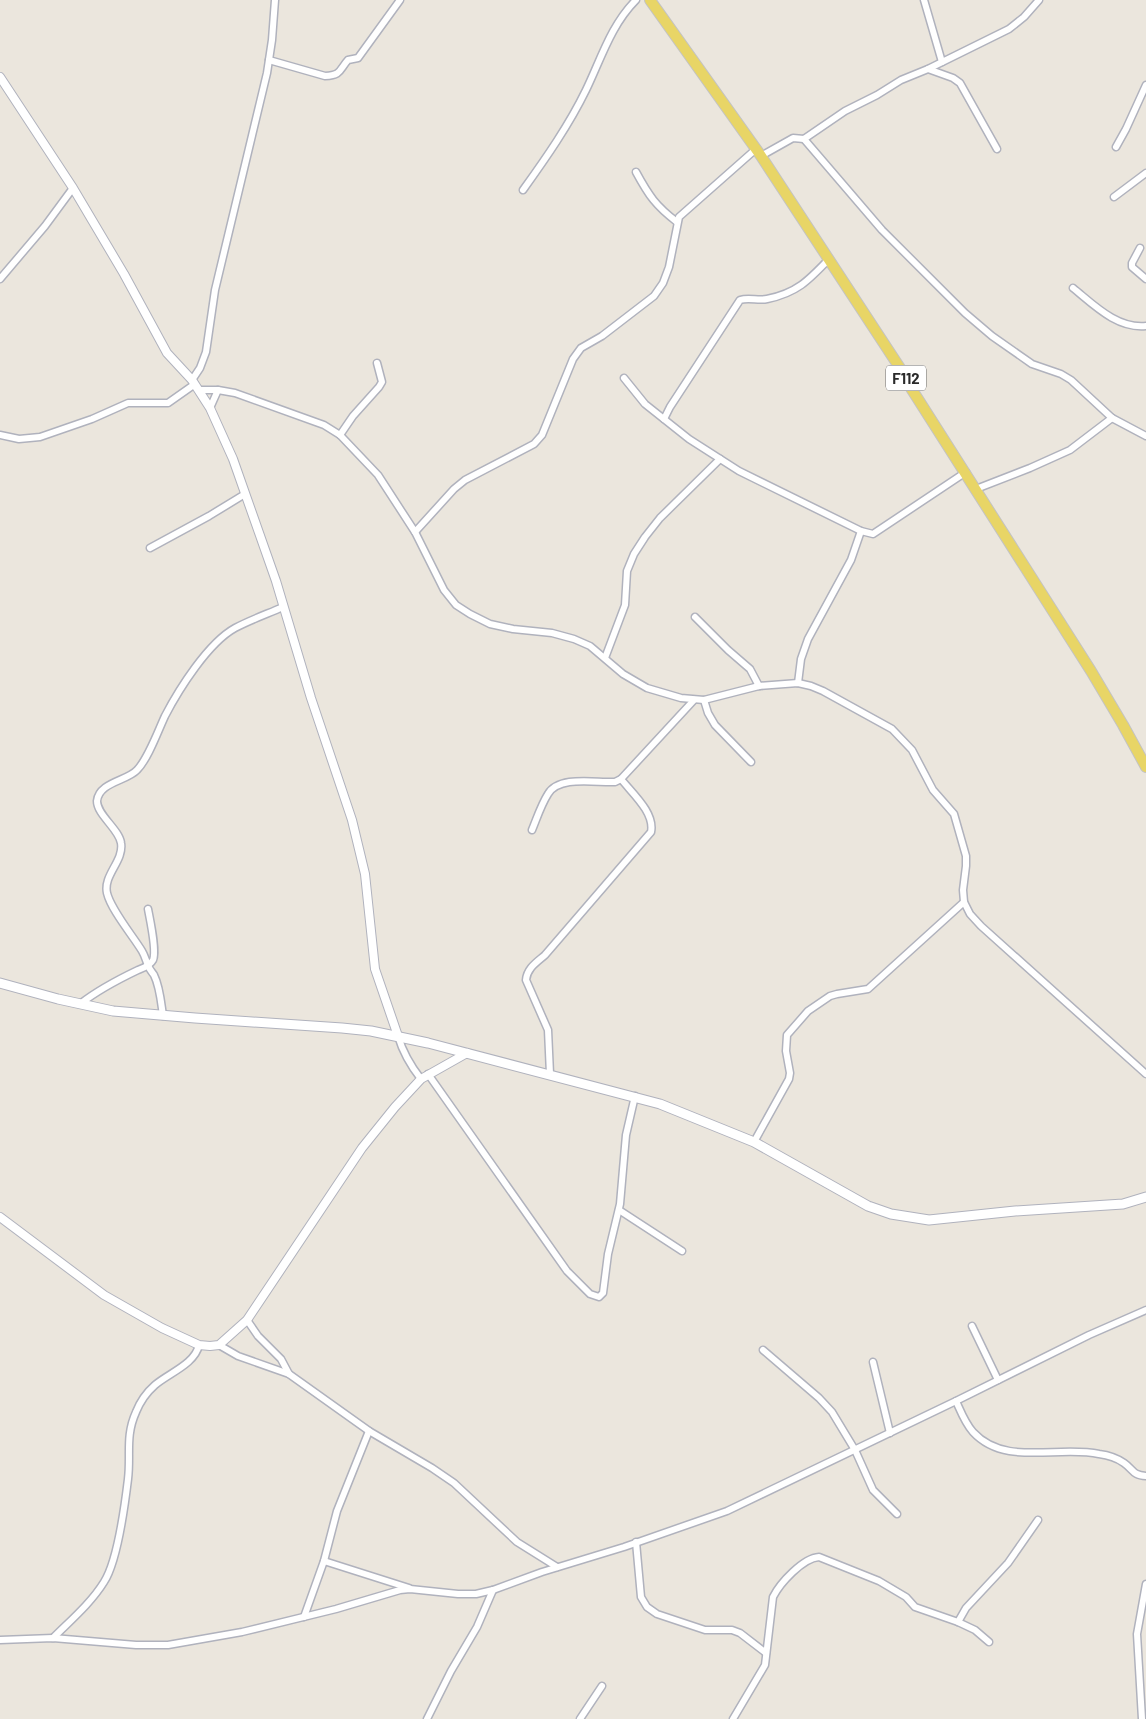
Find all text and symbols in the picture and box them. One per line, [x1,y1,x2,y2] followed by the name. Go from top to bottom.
[886,366,926,390] road number: F112

